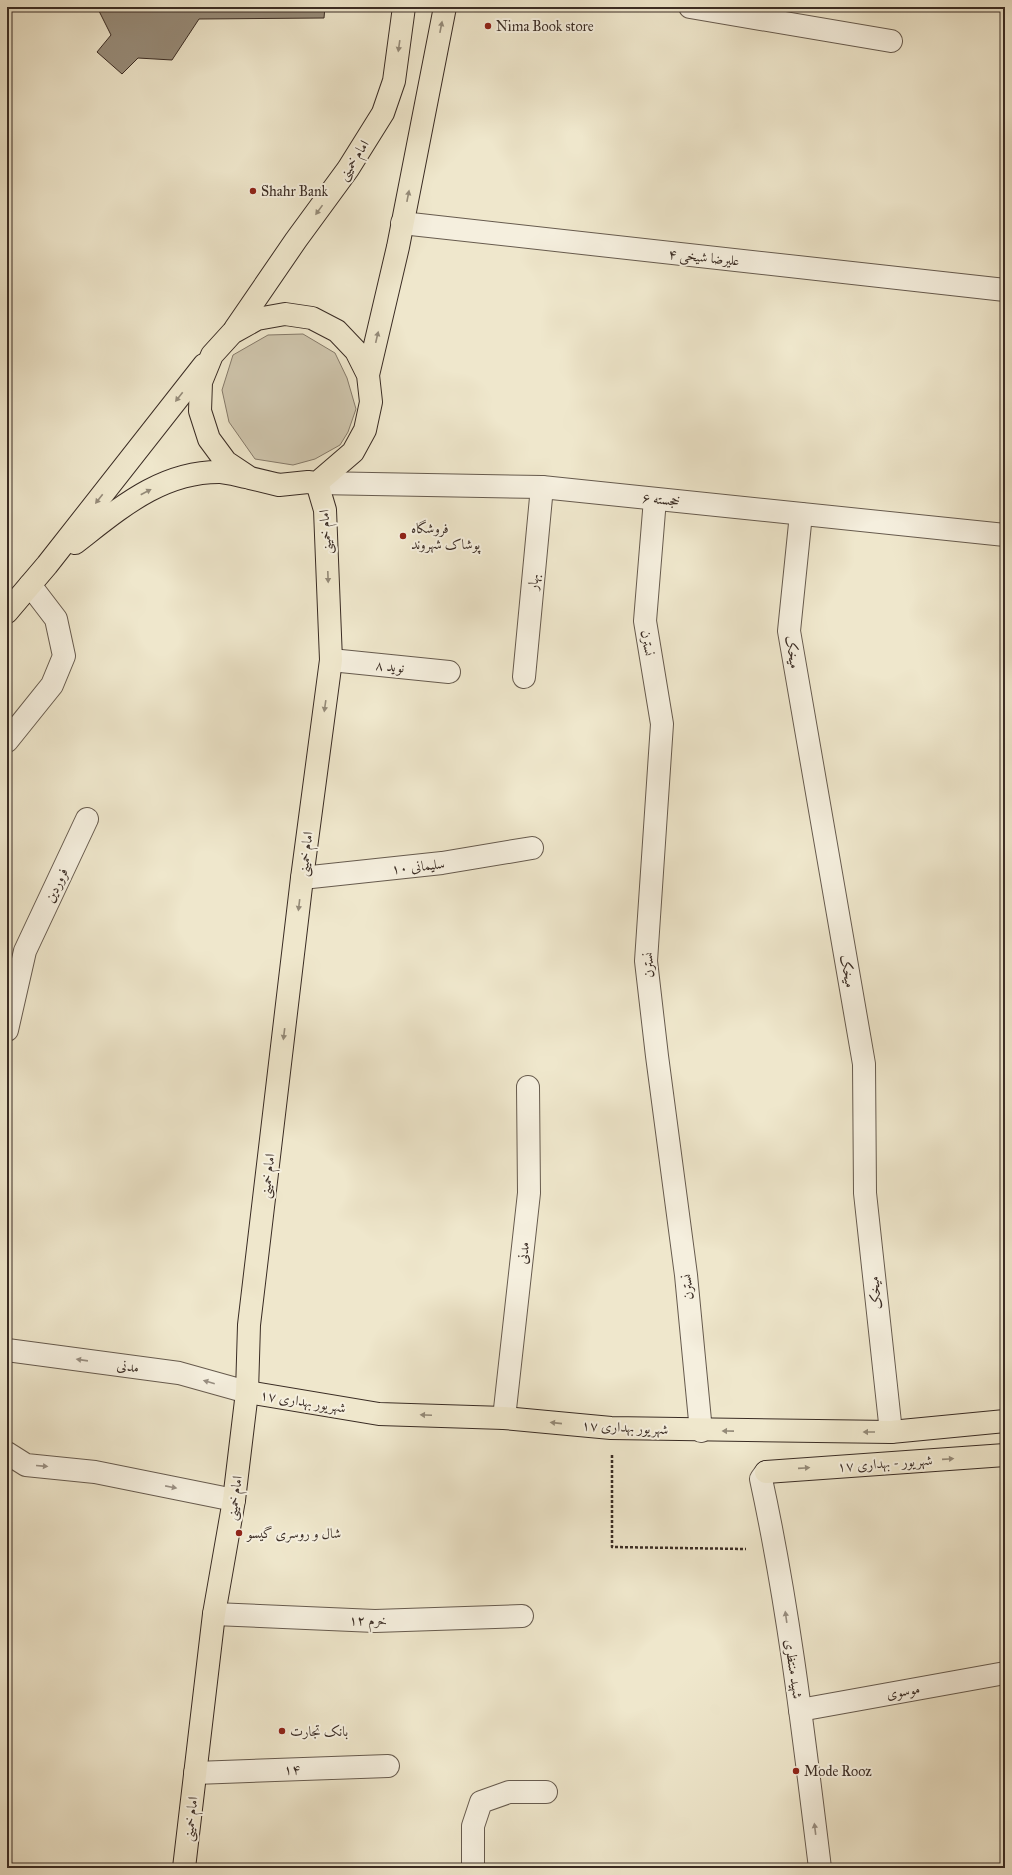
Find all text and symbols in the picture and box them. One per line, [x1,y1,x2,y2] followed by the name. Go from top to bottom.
[496,18,594,35] place label: Nima Book store
[438,21,444,33] one-way arrow
[483,21,493,31] marker: Nima Book store
[396,40,402,52] one-way arrow
[334,137,376,186] street label: امام خمینی
[261,183,329,200] place label: Shahr Bank
[248,186,258,196] marker: Shahr Bank
[405,190,411,202] one-way arrow
[314,204,323,215] one-way arrow
[668,245,740,271] street label: علیرضا شیخی ۴
[374,331,380,343] one-way arrow
[175,391,184,402] one-way arrow
[140,489,152,496] one-way arrow
[641,489,681,510] street label: خجسته ۶
[95,493,104,504] one-way arrow
[315,509,340,555] street label: امام خمینی
[411,519,482,555] place label: فروشگاه‌ پوشاک شهروند
[398,531,408,541] marker: فروشگاه‌ پوشاک شهروند
[325,571,331,584] one-way arrow
[524,573,544,593] street label: بهار
[637,629,658,657] street label: نسترن
[782,634,804,670] street label: میخک
[375,657,406,677] street label: نوید ۸
[322,700,328,712] one-way arrow
[294,831,321,878] street label: امام خمینی
[391,855,446,878] street label: سلیمانی ۱۰
[41,865,72,905] street label: فروردین
[296,899,302,911] one-way arrow
[639,952,658,978] street label: نسترن
[836,953,859,989] street label: میخک
[281,1028,287,1040] one-way arrow
[256,1153,283,1200] street label: امام خمینی
[514,1241,533,1265] street label: مدنی
[678,1273,697,1301] street label: نسترن
[865,1276,886,1310] street label: میخک
[75,1357,88,1363] one-way arrow
[116,1357,140,1376] street label: مدنی
[203,1379,215,1385] one-way arrow
[259,1386,347,1418] street label: ۱۷ شهریور بهداری
[419,1412,432,1418] one-way arrow
[581,1417,669,1439] street label: ۱۷ شهریور بهداری
[550,1420,562,1426] one-way arrow
[721,1428,734,1434] one-way arrow
[862,1429,875,1435] one-way arrow
[837,1452,933,1476] street label: ۱۷ شهریور - بهداری
[942,1455,954,1462] one-way arrow
[36,1463,48,1470] one-way arrow
[798,1465,810,1472] one-way arrow
[223,1475,250,1522] street label: امام خمینی
[164,1484,177,1490] one-way arrow
[245,1525,341,1543] place label: شال و روسری گیسو
[234,1528,244,1538] marker: شال و روسری گیسو
[783,1611,789,1623] one-way arrow
[349,1612,387,1633] street label: خرم ۱۲
[780,1638,806,1700] street label: شهید منتظری
[885,1680,921,1703] street label: موسوی
[290,1723,348,1740] place label: بانک تجارت
[277,1726,287,1736] marker: بانک تجارت
[284,1761,301,1778] street label: ۱۴
[804,1763,872,1780] place label: Mode Rooz
[791,1766,801,1776] marker: Mode Rooz
[179,1796,206,1843] street label: امام خمینی
[812,1823,818,1835] one-way arrow

